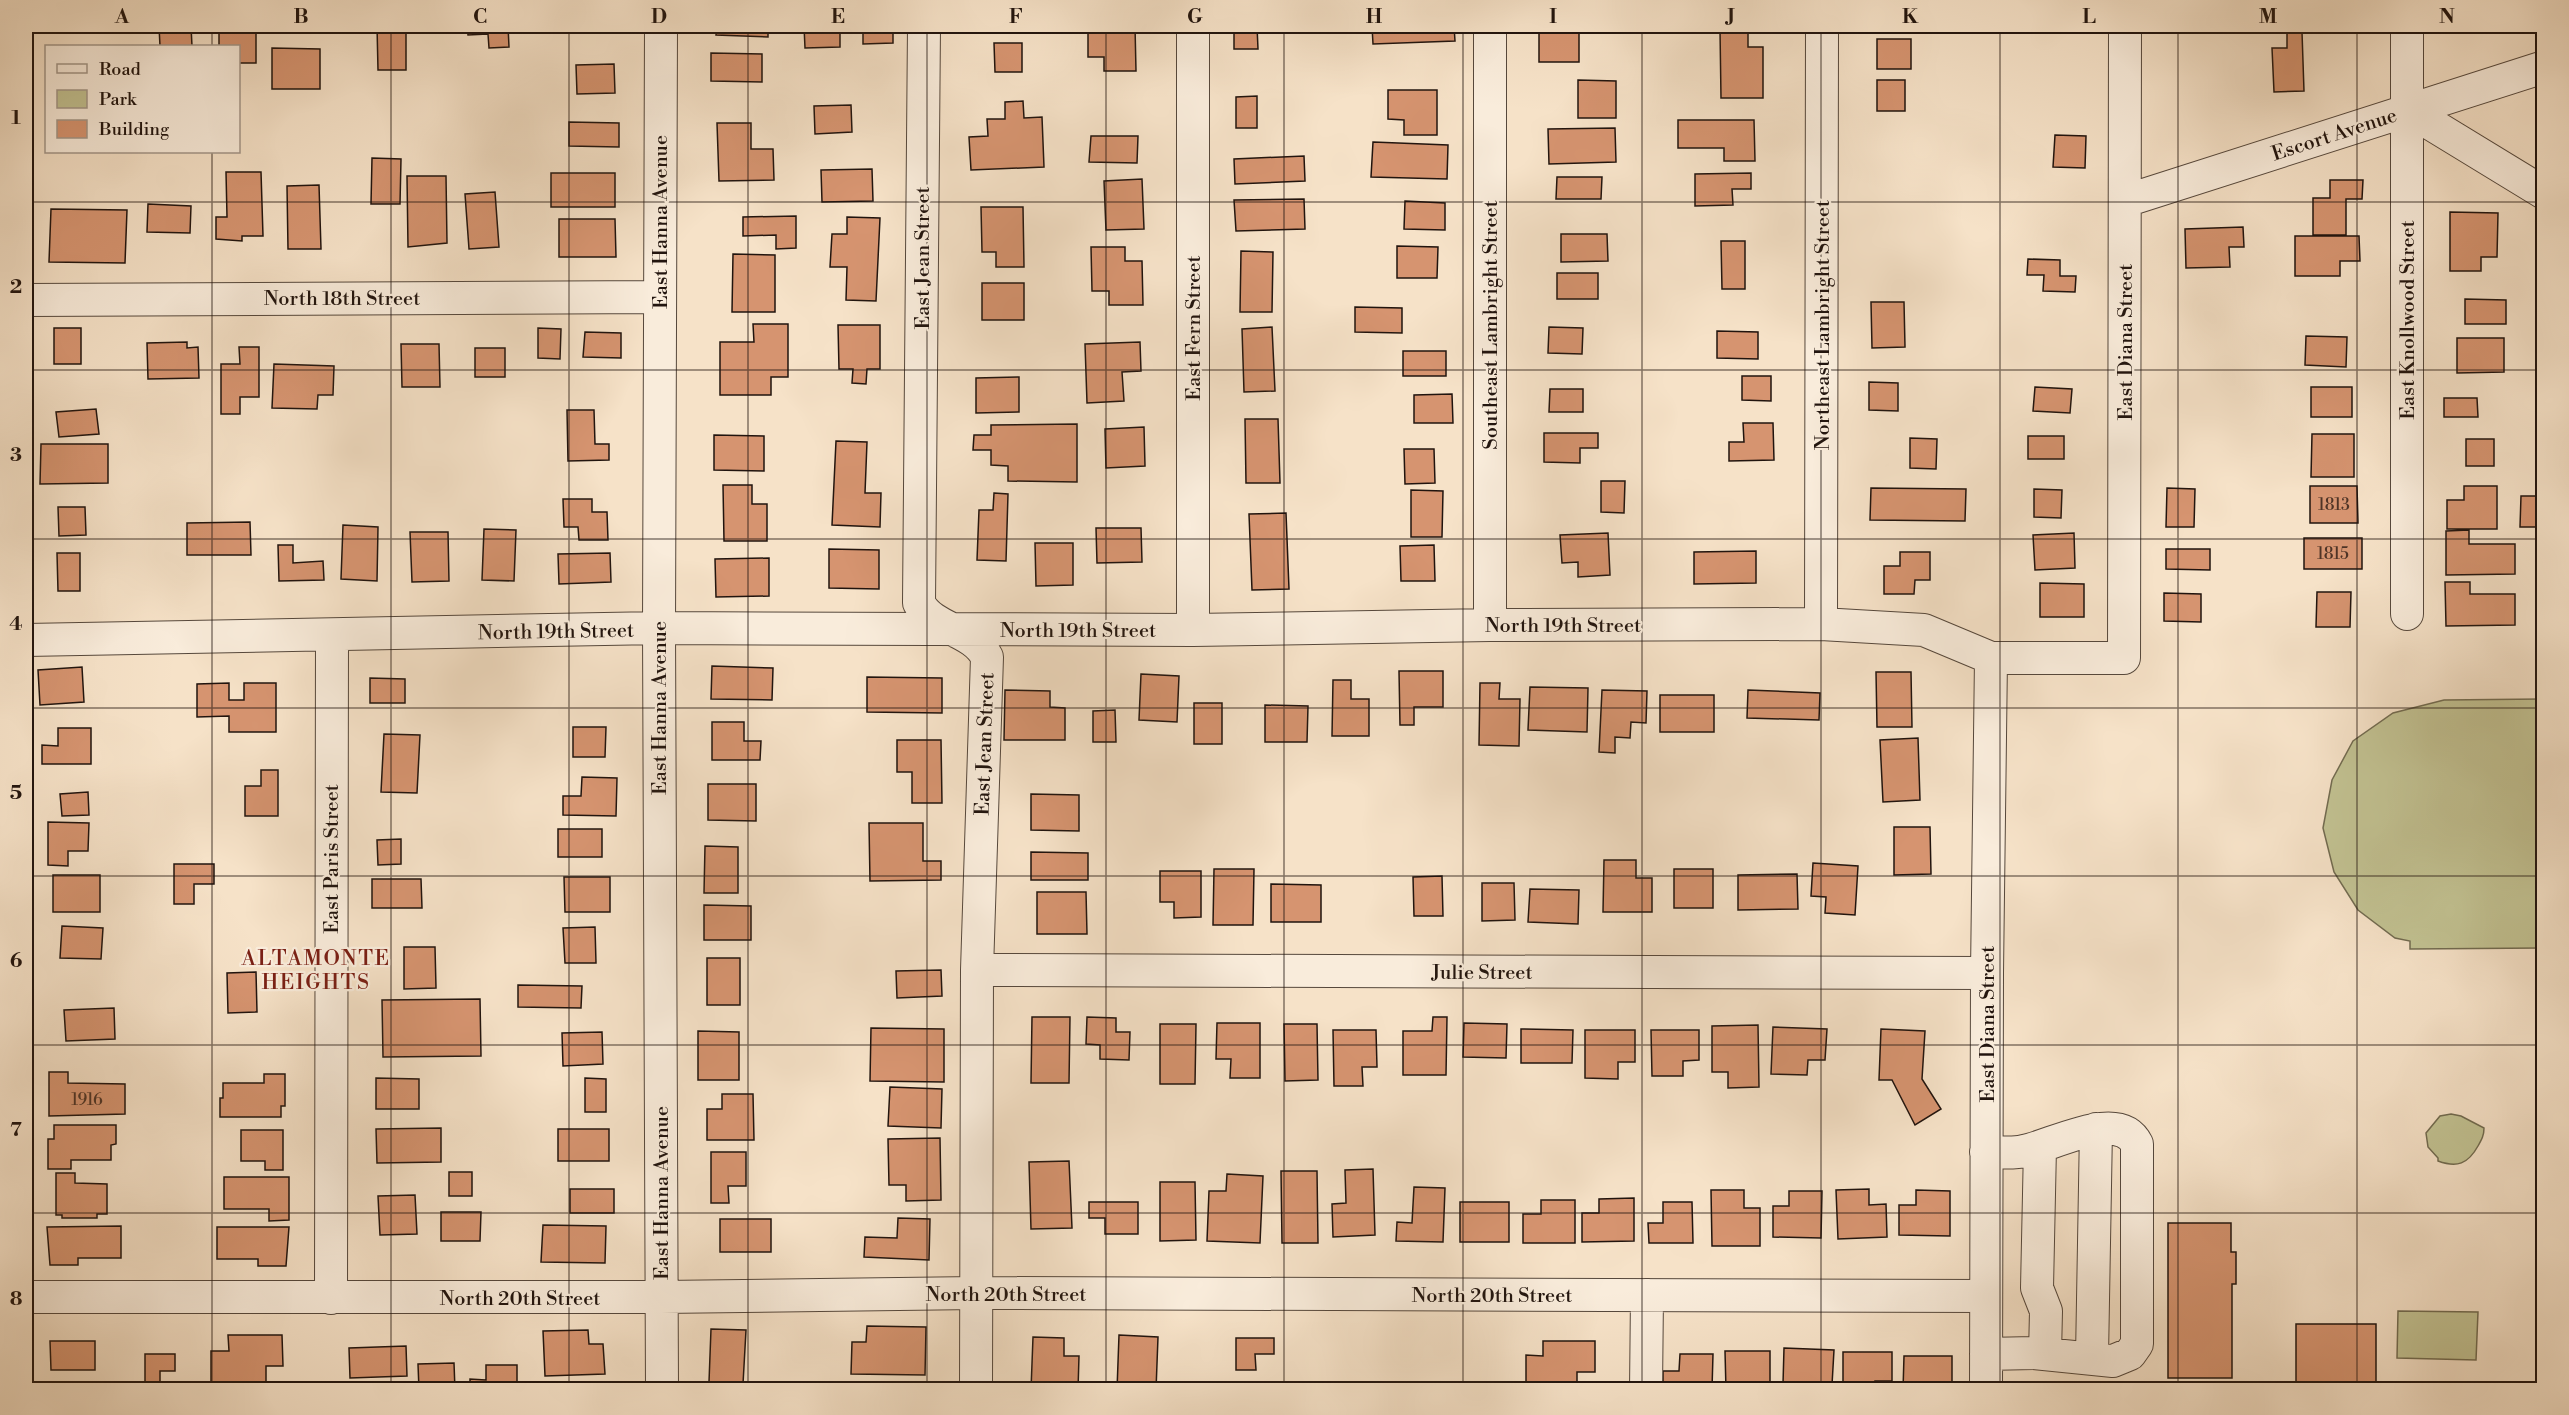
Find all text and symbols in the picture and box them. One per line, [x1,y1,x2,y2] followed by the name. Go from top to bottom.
[114,5,130,30] text: A
[293,5,309,30] text: B
[473,5,487,30] text: C
[651,5,667,30] text: D
[831,5,845,30] text: E
[1009,5,1023,30] text: F
[1187,5,1203,30] text: G
[1366,5,1383,30] text: H
[1549,5,1557,30] text: I
[1724,5,1735,30] text: J
[1902,5,1919,30] text: K
[2082,5,2096,30] text: L
[2259,5,2278,30] text: M
[2439,5,2455,30] text: N
[45,45,240,153] legend
[99,58,142,81] text: Road
[99,88,138,111] text: Park
[2269,103,2400,167] street label: Escort Avenue
[11,106,21,131] text: 1
[98,118,170,141] text: Building
[649,135,674,309] street label: East Hanna Avenue
[911,186,936,330] street label: East Jean Street
[1479,200,1504,450] street label: Southeast Lambright Street
[1811,200,1836,450] street label: Northeast Lambright Street
[2396,220,2421,420] street label: East Knollwood Street
[1182,255,1207,401] street label: East Fern Street
[2114,264,2139,420] street label: East Diana Street
[10,275,22,300] text: 2
[264,287,420,312] street label: North 18th Street
[10,443,22,468] text: 3
[2318,495,2350,515] house number: 1813
[2317,544,2349,564] house number: 1815
[9,612,23,637] text: 4
[1485,614,1641,639] street label: North 19th Street
[478,619,634,646] street label: North 19th Street
[1000,619,1156,644] street label: North 19th Street
[648,621,673,795] street label: East Hanna Avenue
[971,672,1000,816] street label: East Jean Street
[10,781,22,806] text: 5
[320,784,345,934] street label: East Paris Street
[240,946,391,996] district label: ALTAMONTE HEIGHTS
[1976,946,2001,1102] street label: East Diana Street
[10,949,23,974] text: 6
[1430,961,1533,986] street label: Julie Street
[71,1090,103,1110] house number: 1916
[650,1106,675,1280] street label: East Hanna Avenue
[10,1118,22,1143] text: 7
[926,1283,1086,1308] street label: North 20th Street
[1412,1284,1572,1309] street label: North 20th Street
[10,1287,23,1312] text: 8
[440,1287,600,1312] street label: North 20th Street

